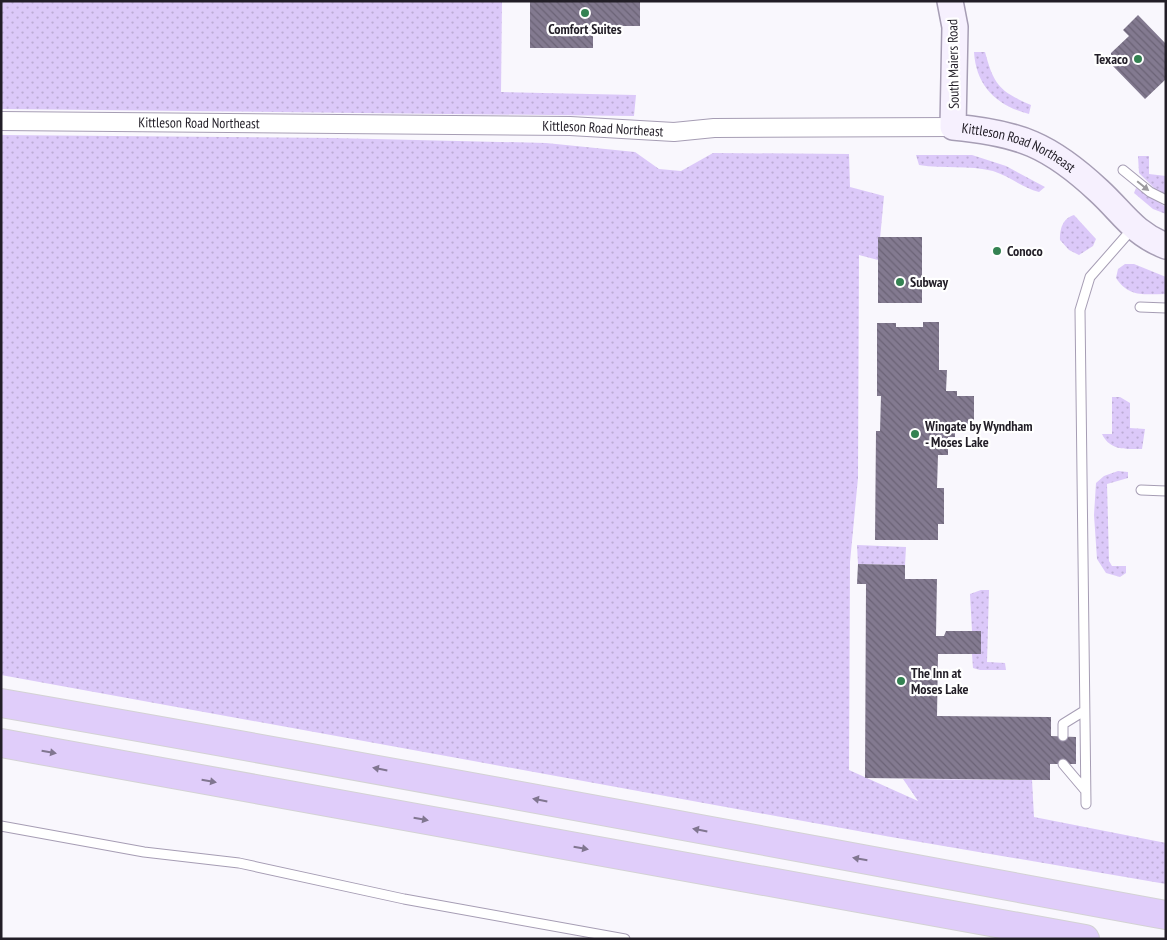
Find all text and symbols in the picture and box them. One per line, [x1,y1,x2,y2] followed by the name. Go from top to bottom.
[579,7,591,19] marker: Comfort Suites
[943,19,963,109] street label: South Maiers Road
[548,20,622,38] place label: Comfort Suites
[1094,50,1128,68] place label: Texaco
[1132,53,1144,65] marker: Texaco
[138,113,260,132] street label: Kittleson Road Northeast
[542,117,664,140] street label: Kittleson Road Northeast
[961,119,1079,176] street label: Kittleson Road Northeast
[1136,181,1149,192] one-way arrow
[1007,242,1043,260] place label: Conoco
[991,245,1003,257] marker: Conoco
[910,273,949,291] place label: Subway
[894,276,906,288] marker: Subway
[924,417,1033,451] place label: Wingate by Wyndham - Moses Lake
[909,428,921,440] marker: Wingate by Wyndham - Moses Lake
[911,664,969,698] place label: The Inn at Moses Lake
[895,675,907,687] marker: The Inn at Moses Lake
[42,748,58,756] one-way arrow
[373,765,388,773] one-way arrow
[202,777,218,785] one-way arrow
[532,795,548,803] one-way arrow
[413,815,429,823] one-way arrow
[691,826,707,834] one-way arrow
[573,844,589,852] one-way arrow
[851,855,867,863] one-way arrow

